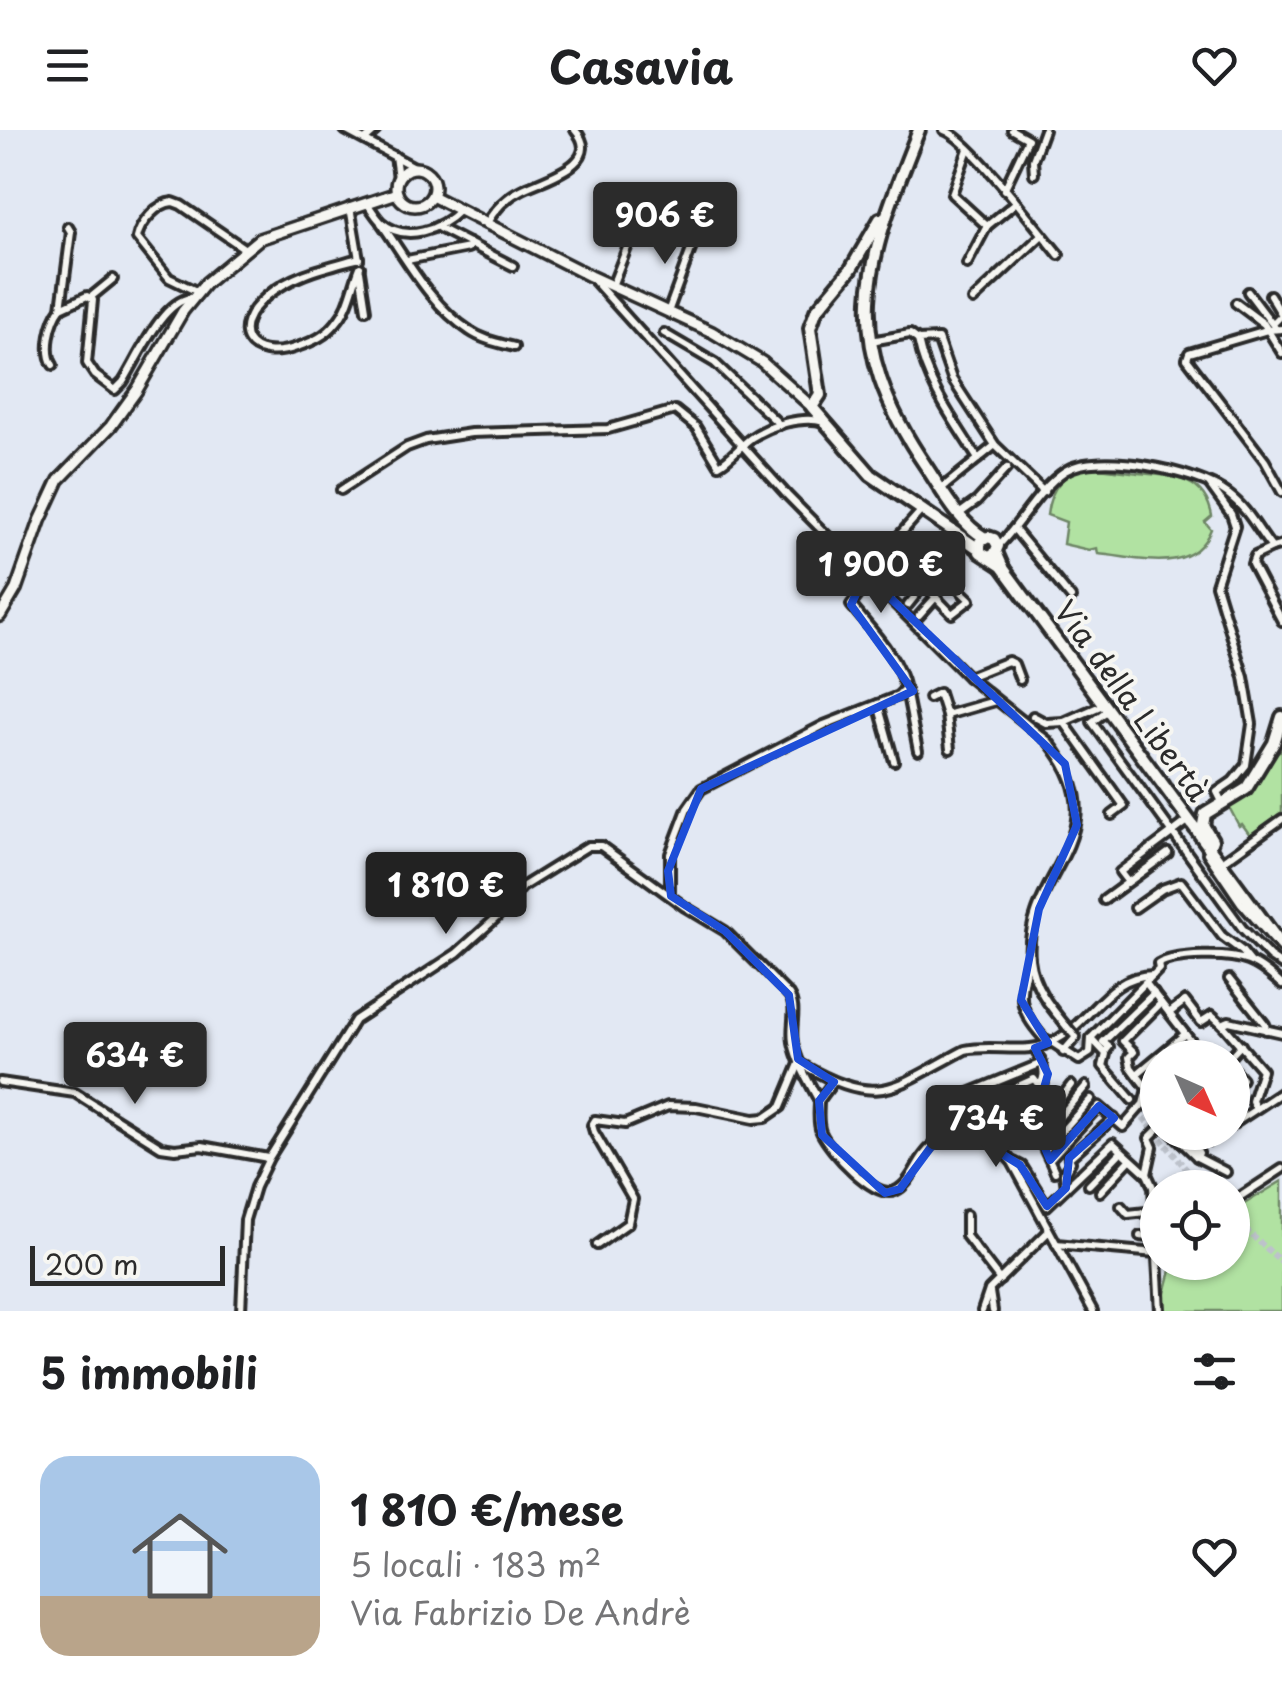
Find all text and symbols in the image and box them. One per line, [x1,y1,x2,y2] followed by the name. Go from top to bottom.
[549,31,733,99] text: Casavia
[40,38,95,93] icon: menu
[1187,38,1242,93] icon: heart
[595,182,735,267] pin: 906 €
[615,190,715,238] text: 906 €
[789,531,973,616] pin: 1 900 €
[818,539,944,587] text: 1 900 €
[1045,590,1222,810] street label: Via della Libertà
[354,852,538,937] pin: 1 810 €
[388,860,504,908] text: 1 810 €
[65,1022,205,1107] pin: 634 €
[86,1030,184,1078] text: 634 €
[1140,1040,1250,1150] north arrow
[1140,1040,1250,1280] map controls
[926,1085,1066,1170] pin: 734 €
[948,1093,1044,1141] text: 734 €
[1140,1170,1250,1280] button: locate
[30,1241,225,1286] scale bar
[45,1242,138,1285] text: 200 m
[40,1340,258,1403] text: 5 immobili
[1187,1344,1242,1399] icon: filters
[350,1477,624,1540] text: 1 810 €/mese
[120,1496,240,1616] icon: home
[1187,1529,1242,1584] icon: heart
[350,1540,601,1588] text: 5 locali · 183 m²
[350,1588,691,1636] text: Via Fabrizio De Andrè

